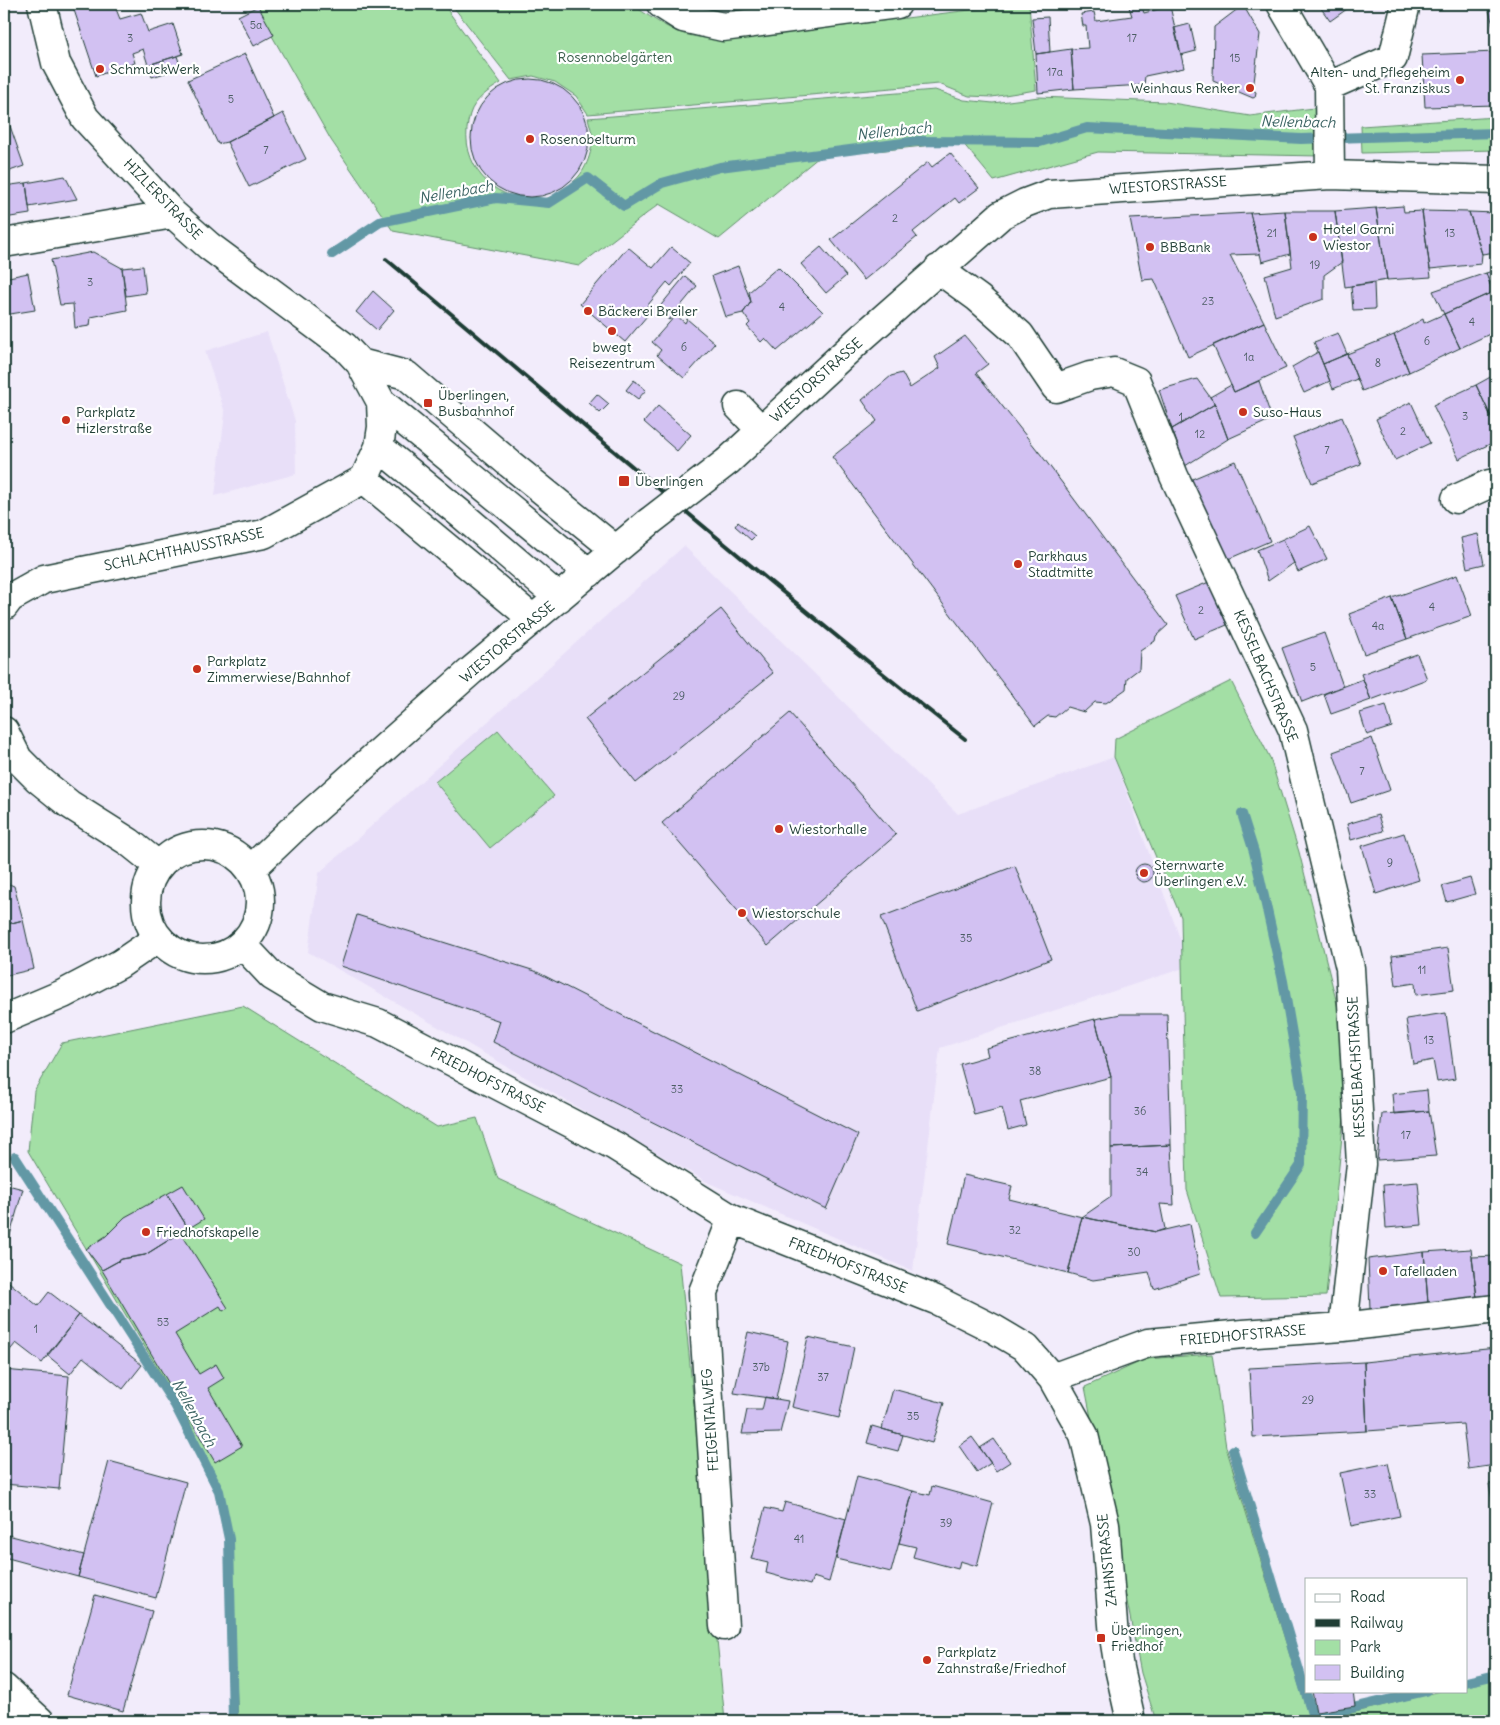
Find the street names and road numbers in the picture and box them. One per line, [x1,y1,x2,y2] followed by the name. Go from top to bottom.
[120,155,206,243] street label: HIZLERSTRASSE
[1108,172,1228,198] street label: WIESTORSTRASSE
[766,334,866,426] street label: WIESTORSTRASSE
[102,523,266,575] street label: SCHLACHTHAUSSTRASSE
[456,597,558,687] street label: WIESTORSTRASSE
[1230,607,1302,745] street label: KESSELBACHSTRASSE
[1343,996,1369,1138] street label: KESSELBACHSTRASSE
[427,1043,549,1117] street label: FRIEDHOFSTRASSE
[786,1233,910,1297] street label: FRIEDHOFSTRASSE
[1179,1321,1307,1349] street label: FRIEDHOFSTRASSE
[697,1368,723,1472] street label: FEIGENTALWEG
[1093,1513,1121,1607] street label: ZAHNSTRASSE

